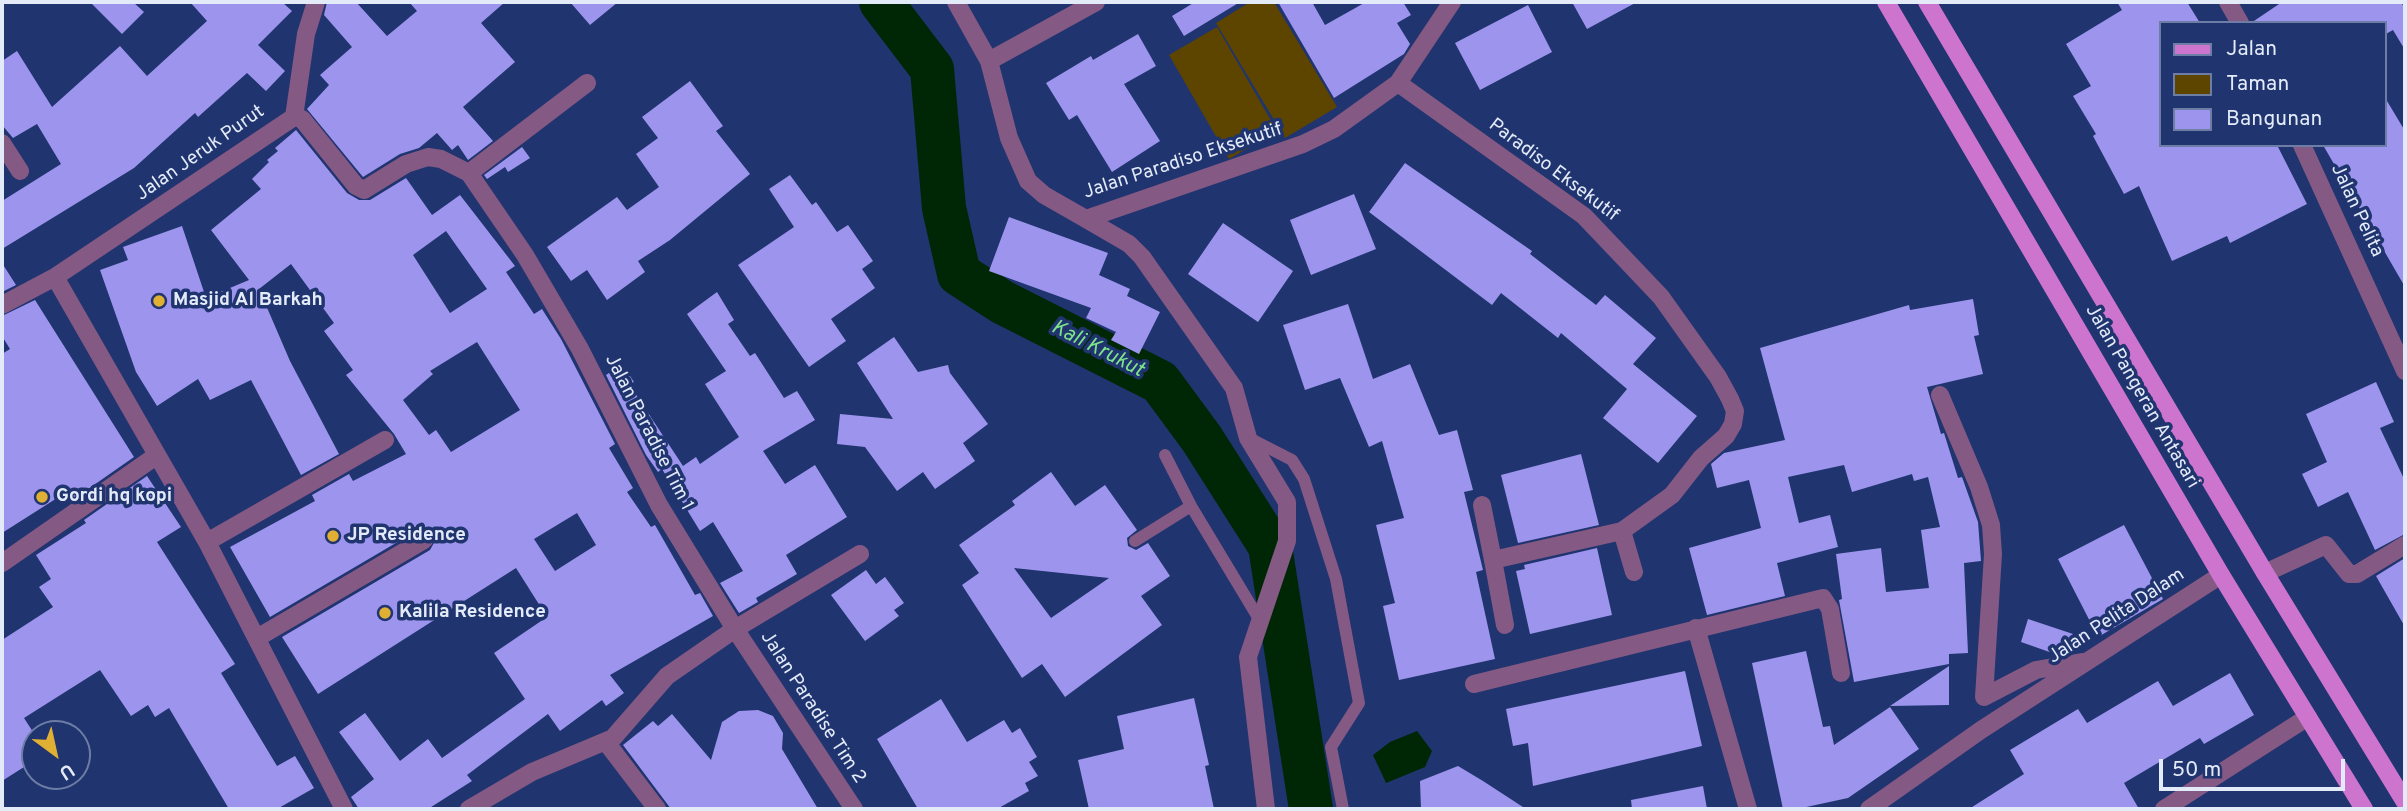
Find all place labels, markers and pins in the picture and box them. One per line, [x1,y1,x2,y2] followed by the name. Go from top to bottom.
[173,290,323,312] place label: Masjid Al Barkah
[151,293,167,309] marker: Masjid Al Barkah
[56,486,172,508] place label: Gordi hq kopi
[34,489,50,505] marker: Gordi hq kopi
[347,525,466,547] place label: JP Residence
[325,528,341,544] marker: JP Residence
[399,602,546,624] place label: Kalila Residence
[377,605,393,621] marker: Kalila Residence

